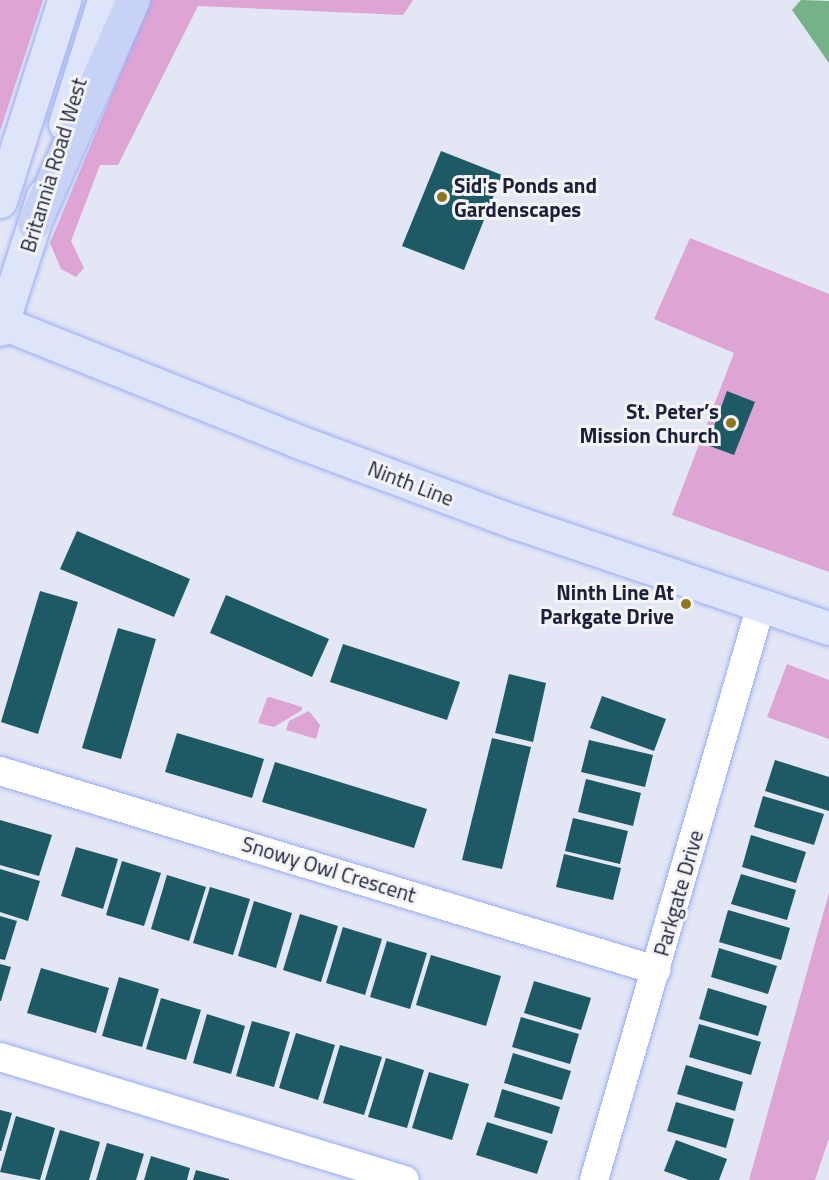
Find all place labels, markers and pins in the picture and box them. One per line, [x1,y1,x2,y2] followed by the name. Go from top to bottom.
[454,172,597,222] place label: Sid's Ponds and Gardenscapes
[435,190,449,204] marker: Sid's Ponds and Gardenscapes
[579,398,719,448] place label: St. Peter’s Mission Church
[724,416,738,430] marker: St. Peter’s Mission Church
[540,579,674,629] place label: Ninth Line At Parkgate Drive
[679,597,693,611] marker: Ninth Line At Parkgate Drive

